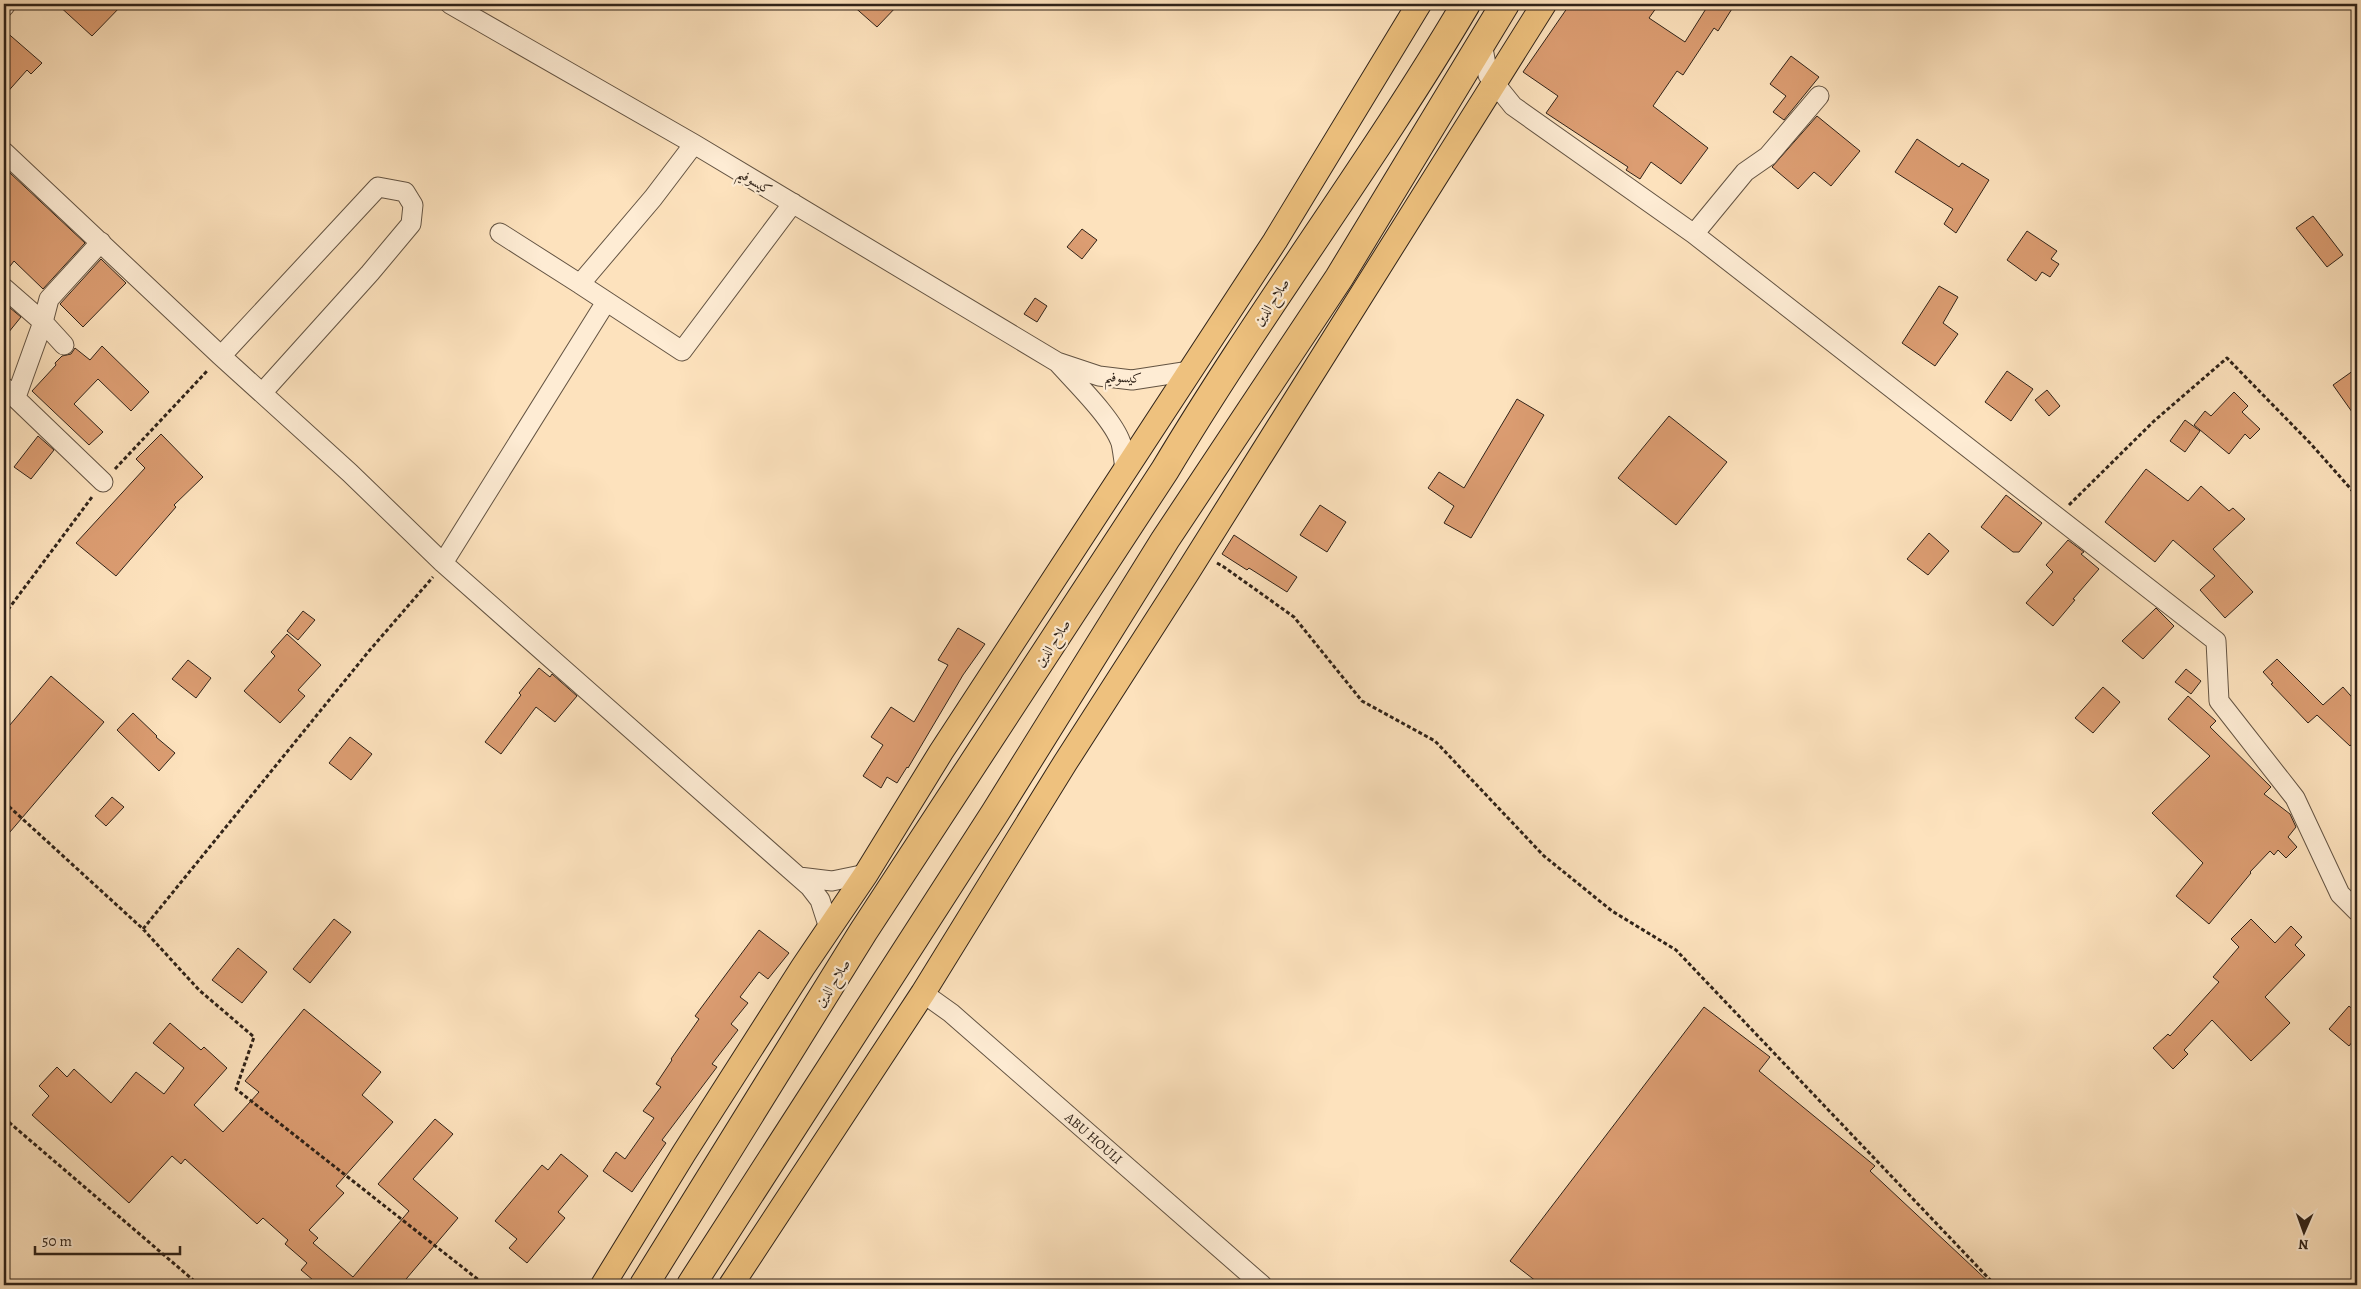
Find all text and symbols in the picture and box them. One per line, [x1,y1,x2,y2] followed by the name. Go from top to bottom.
[732,164,776,203] street label: كيسوفيم
[1249,275,1296,331] street label: صلاح الدين
[1104,367,1142,392] street label: كيسوفيم
[1030,616,1077,672] street label: صلاح الدين
[810,956,857,1012] street label: صلاح الدين
[1060,1107,1127,1169] street label: ABU HOULI
[2278,1206,2328,1256] north arrow
[35,1224,180,1256] scale bar
[42,1231,72,1251] text: 50 m
[2298,1235,2309,1254] text: N

